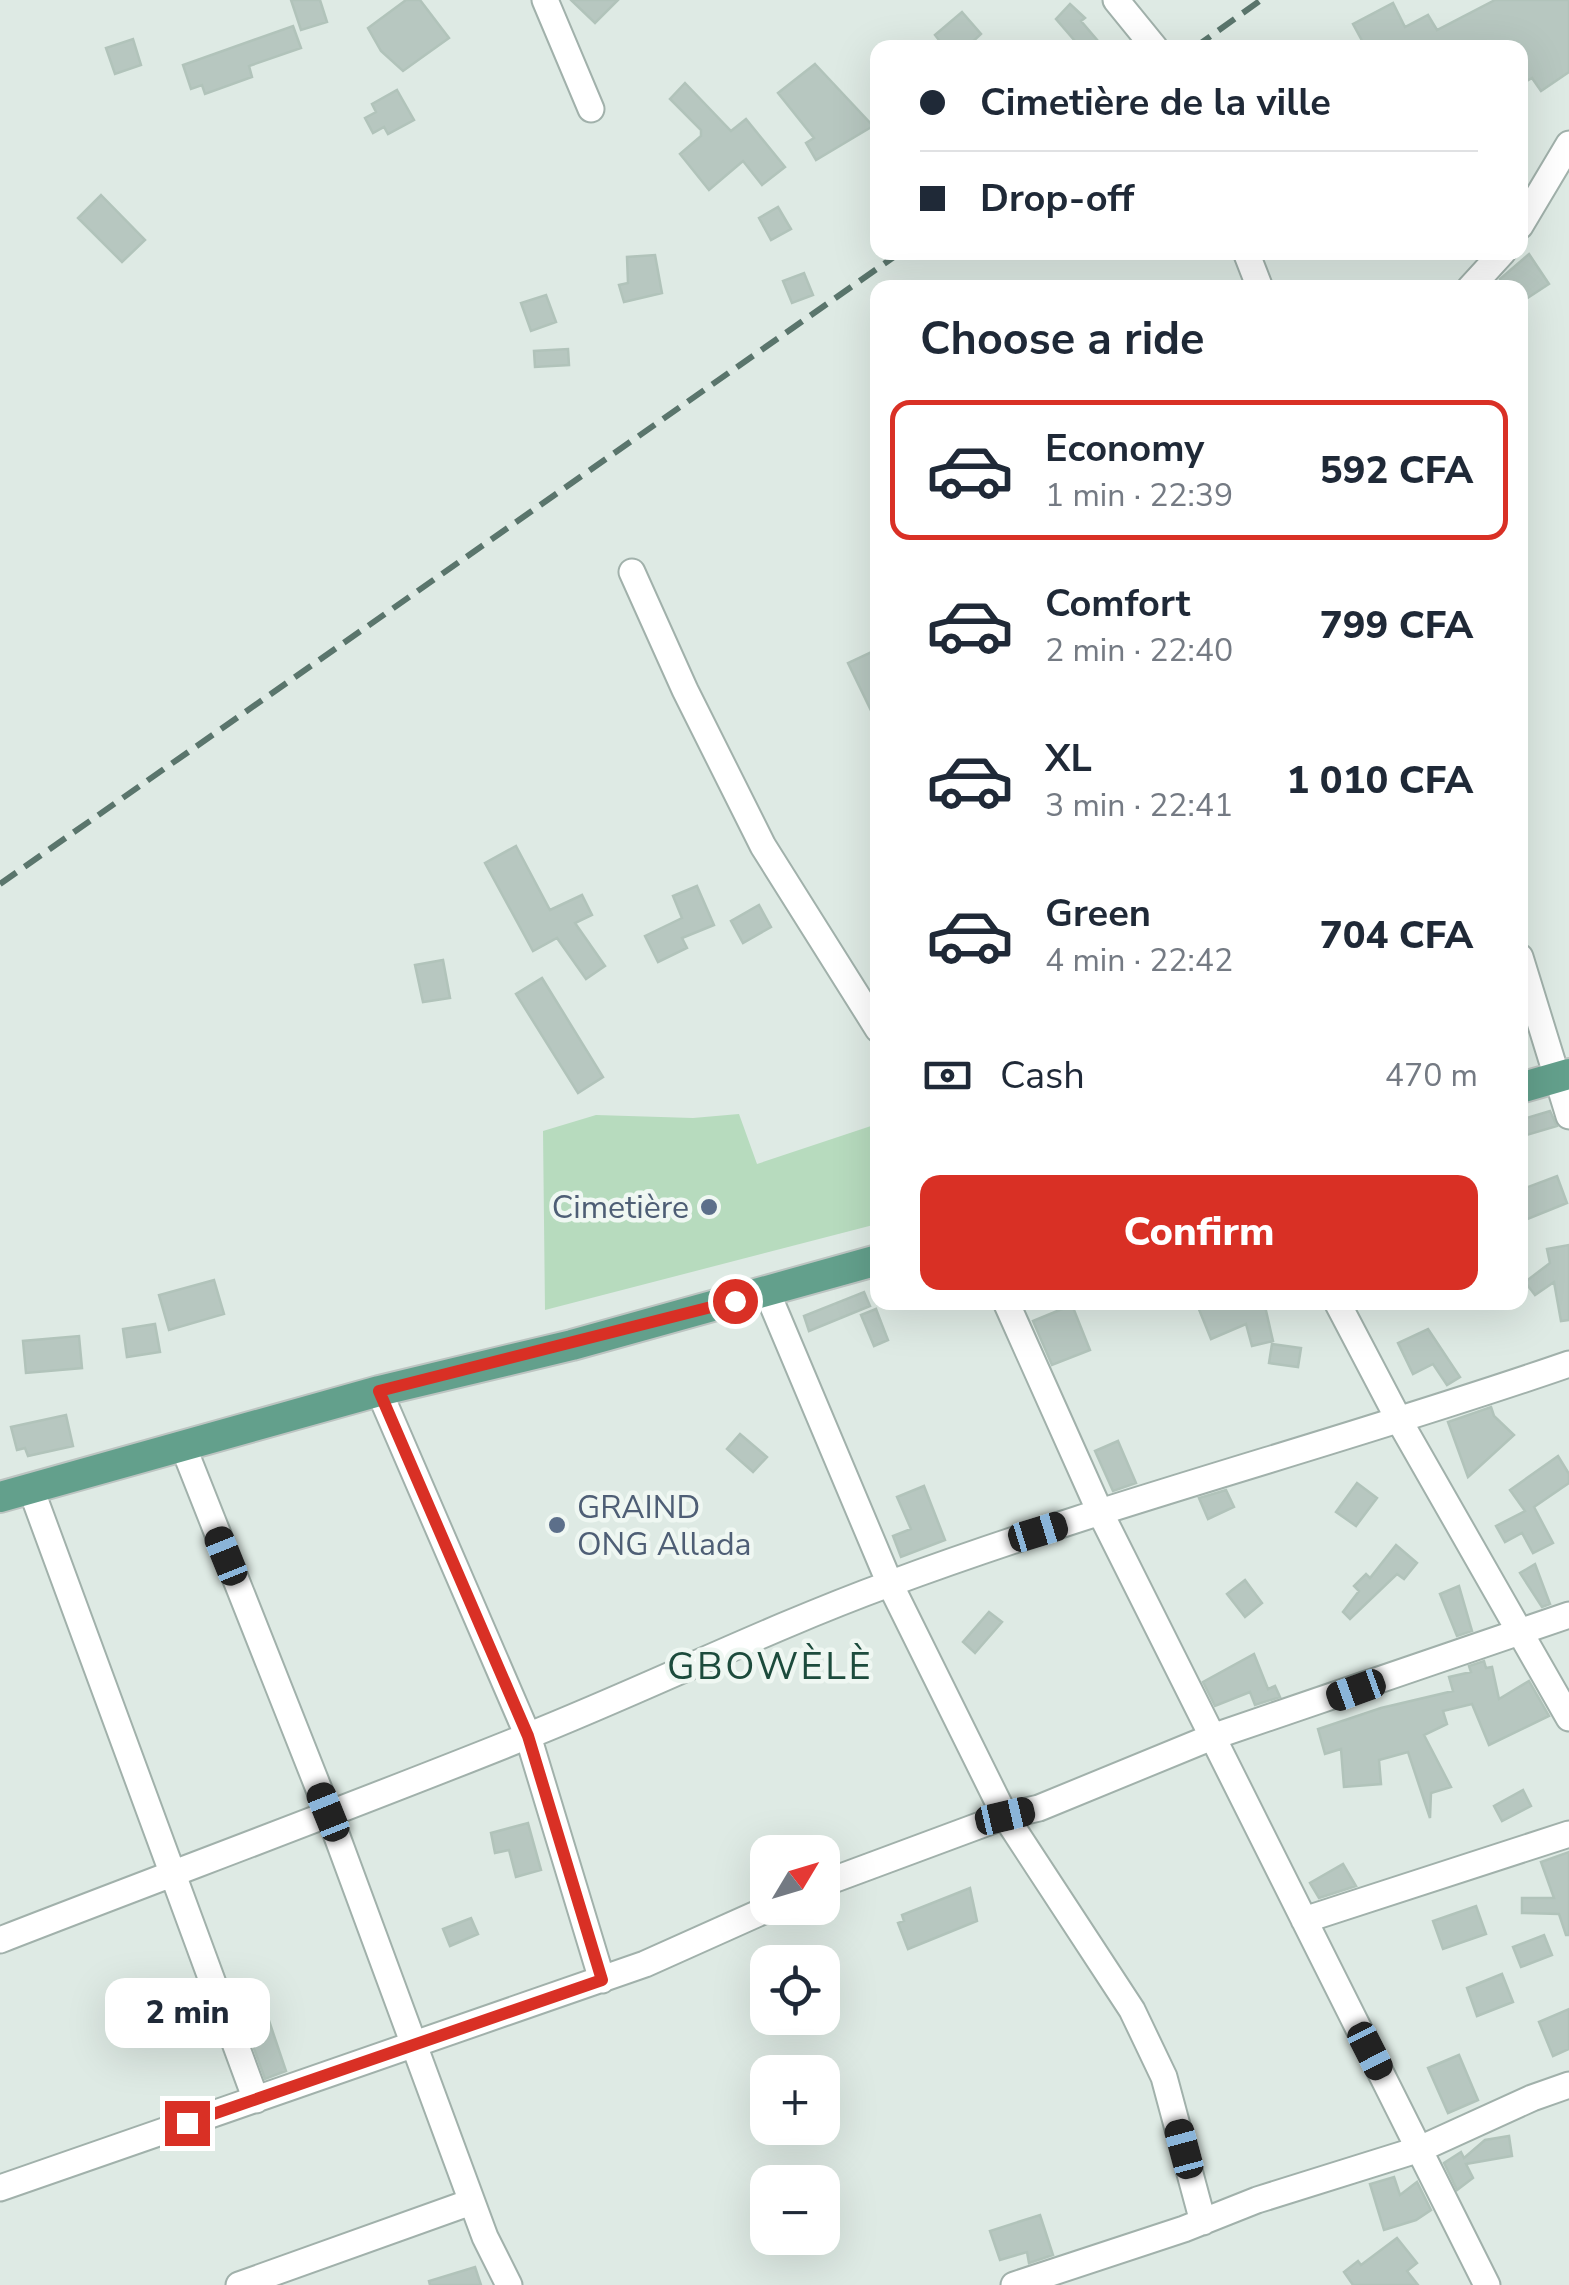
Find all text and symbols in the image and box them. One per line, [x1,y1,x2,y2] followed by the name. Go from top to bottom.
[980,77,1331,128] text: Cimetière de la ville
[980,173,1134,224] text: Drop-off
[920,309,1205,370] text: Choose a ride
[1045,423,1204,474] text: Economy
[925,425,1015,515] icon: car
[1320,445,1473,496] text: 592 CFA
[1045,474,1233,517] text: 1 min · 22:39
[1045,578,1190,629] text: Comfort
[925,580,1015,670] icon: car
[1320,600,1473,651] text: 799 CFA
[1045,629,1233,672] text: 2 min · 22:40
[1045,733,1092,784] text: XL
[925,735,1015,825] icon: car
[1286,755,1473,806] text: 1 010 CFA
[1045,784,1233,827] text: 3 min · 22:41
[1045,888,1151,939] text: Green
[925,890,1015,980] icon: car
[1320,910,1473,961] text: 704 CFA
[1045,939,1233,982] text: 4 min · 22:42
[920,1048,975,1103] icon: cash
[1000,1050,1085,1101] text: Cash
[1385,1054,1478,1097] text: 470 m
[920,1175,1478,1290] button: Confirm
[552,1186,689,1229] place label: Cimetière
[698,1196,720,1218] marker: Cimetière
[713,1279,758,1324] route start
[577,1486,752,1566] place label: GRAIND ONG Allada
[1005,1509,1071,1555] car
[546,1514,568,1536] marker: GRAIND ONG Allada
[201,1523,251,1589] car
[667,1641,873,1692] district label: GBOWÈLÈ
[1323,1666,1389,1714] car
[303,1779,353,1845] car
[972,1795,1038,1837] car
[750,1835,840,1925] north arrow
[750,1835,840,2255] map controls
[750,1945,840,2035] button: locate
[104,1978,270,2048] callout: 2 min
[145,1991,230,2034] text: 2 min
[1343,2017,1397,2085] car
[750,2055,840,2145] button: +
[165,2101,210,2146] route end
[1162,2116,1206,2182] car
[750,2165,840,2255] button: −

